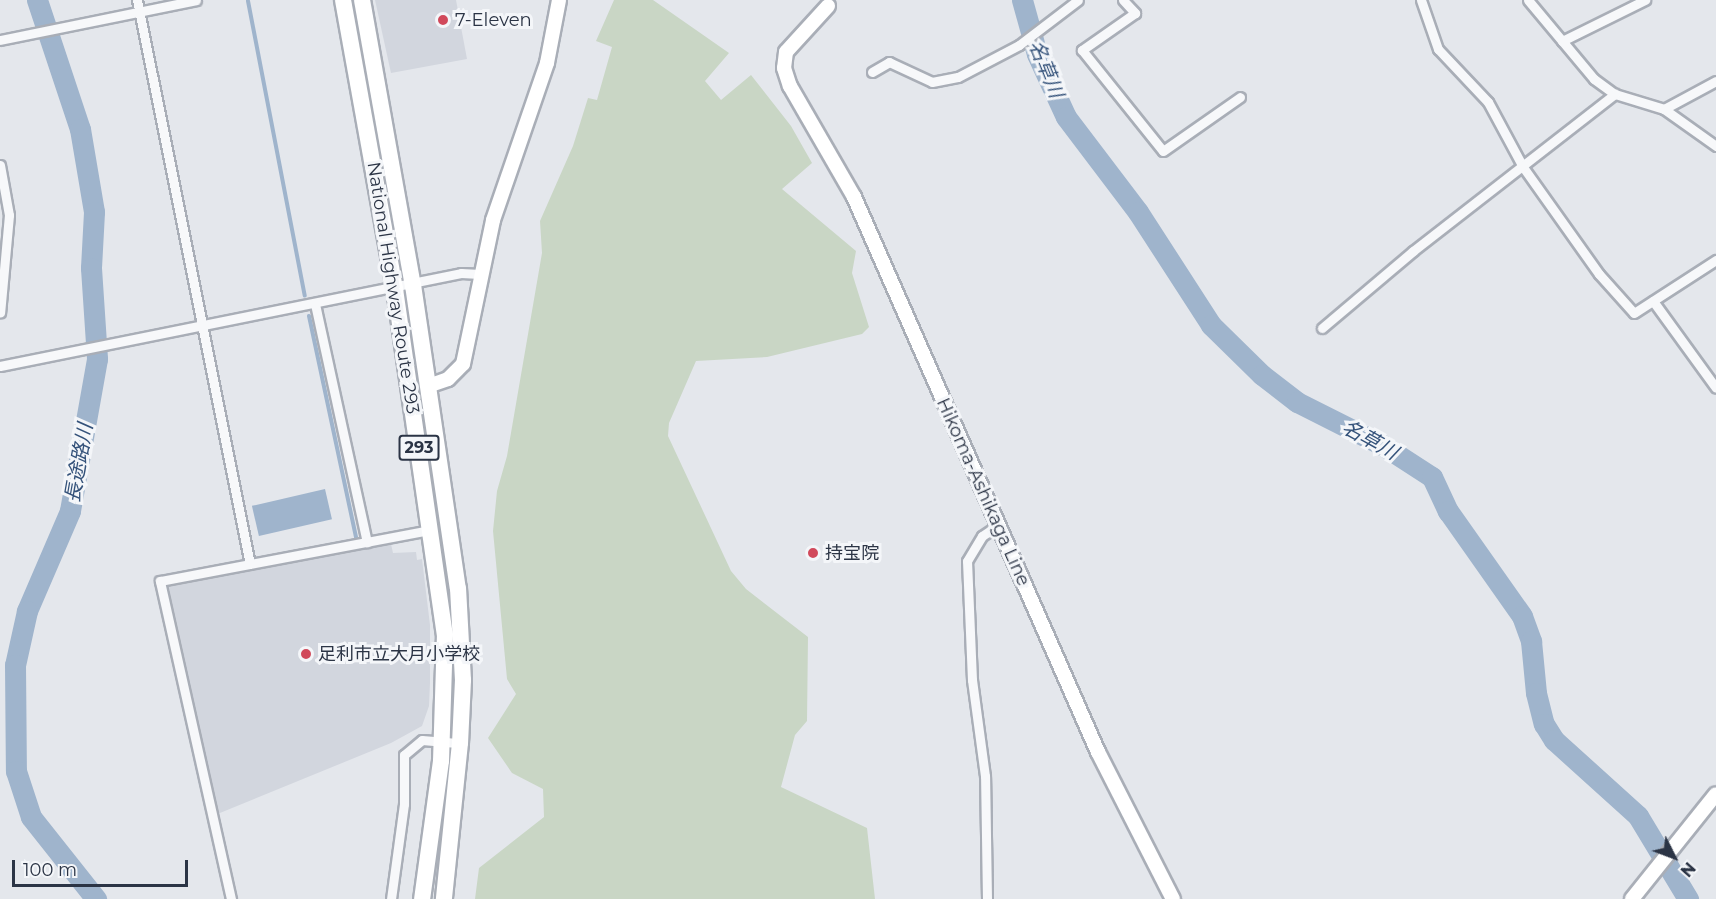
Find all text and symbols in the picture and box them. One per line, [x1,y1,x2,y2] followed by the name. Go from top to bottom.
[455,9,532,31] place label: 7-Eleven
[436,13,450,27] marker: 7-Eleven
[1024,37,1068,101] water label: 名草川
[362,160,424,416] street label: National Highway Route 293
[932,395,1034,589] street label: Hikoma-Ashikaga Line
[1338,415,1402,465] water label: 名草川
[60,422,98,504] water label: 長途路川
[398,435,440,461] road number: 293
[825,542,879,564] place label: 持宝院
[806,546,820,560] marker: 持宝院
[318,643,480,665] place label: 足利市立大月小学校
[299,647,313,661] marker: 足利市立大月小学校
[1644,827,1704,887] north arrow
[15,848,190,886] scale bar
[1676,858,1699,881] text: N
[23,859,77,881] text: 100 m

